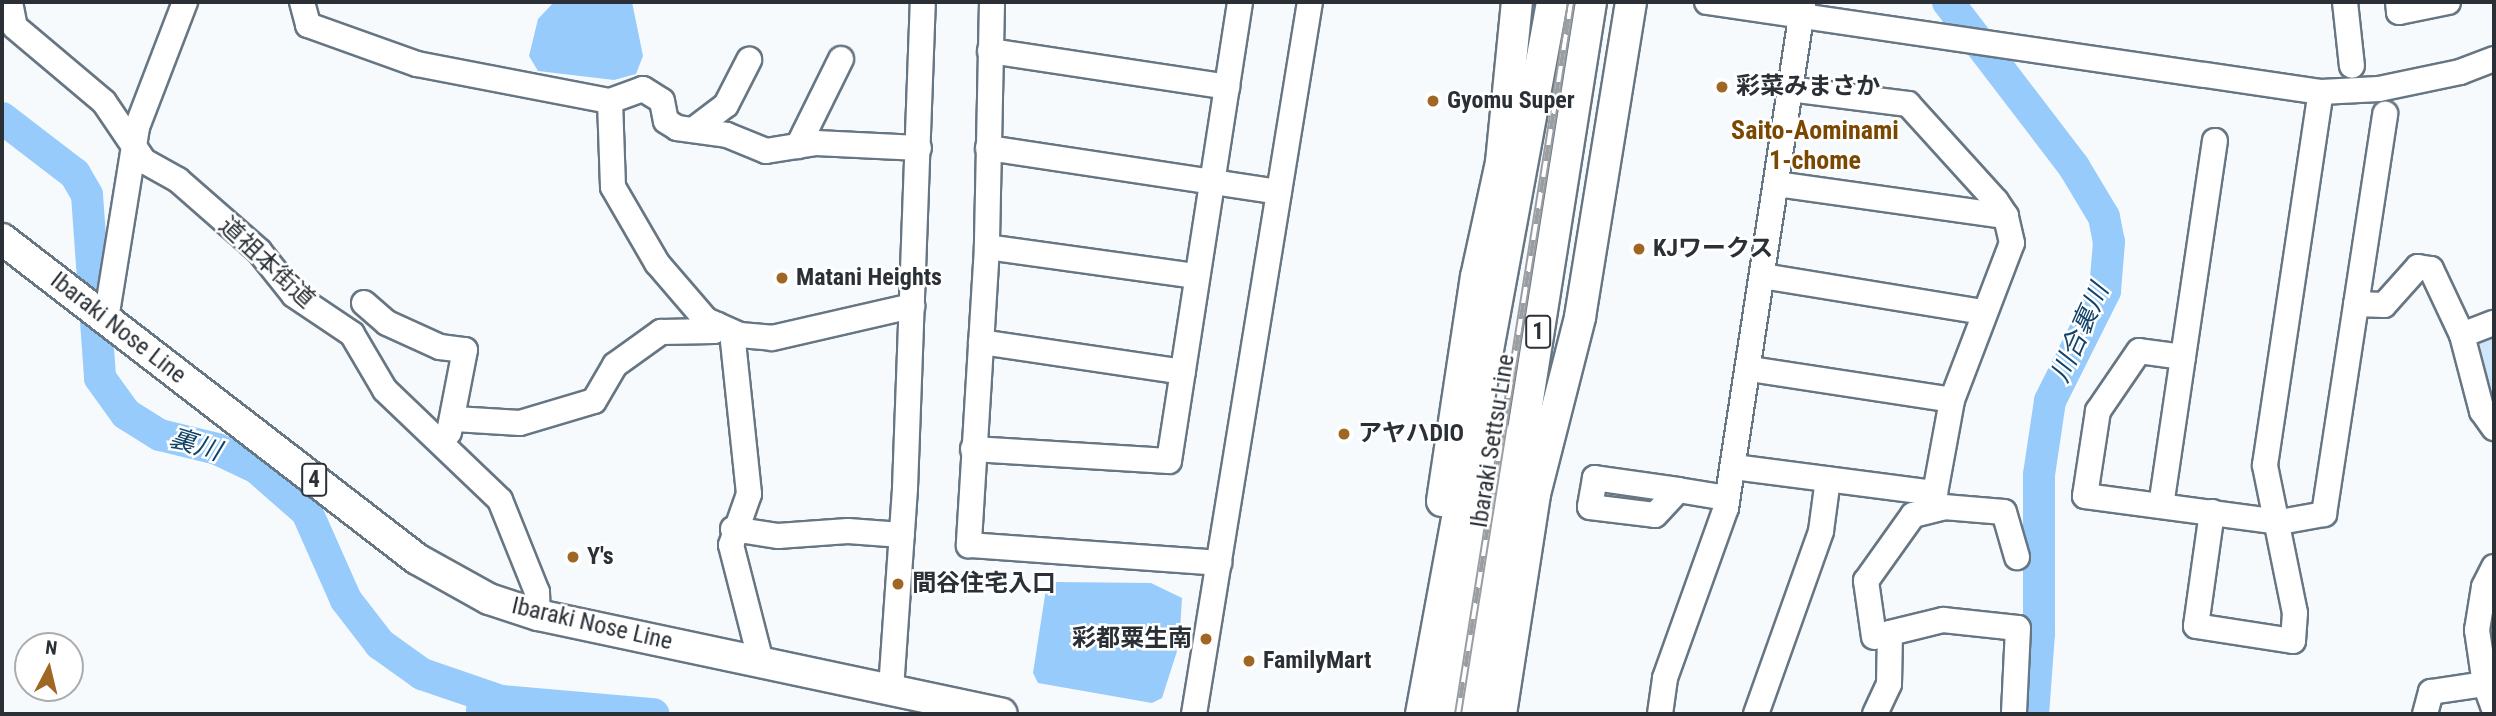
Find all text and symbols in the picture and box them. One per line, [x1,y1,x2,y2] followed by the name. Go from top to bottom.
[1736,73,1880,101] place label: 彩菜みまさか
[1714,79,1730,95] marker: 彩菜みまさか
[1447,87,1575,115] place label: Gyomu Super
[1425,93,1441,109] marker: Gyomu Super
[1731,115,1899,176] district label: Saito-Aominami 1-chome
[213,212,321,314] street label: 道祖本街道
[1653,235,1774,263] place label: KJワークス
[1631,241,1647,257] marker: KJワークス
[796,264,942,292] place label: Matani Heights
[45,266,191,390] street label: Ibaraki Nose Line
[774,270,790,286] marker: Matani Heights
[2045,279,2115,387] water label: 川合裏川
[1524,312,1552,352] road number: 1
[1465,352,1521,530] street label: Ibaraki Settsu Line
[1358,420,1465,448] place label: アヤハDIO
[166,422,224,468] water label: 裏川
[1336,426,1352,442] marker: アヤハDIO
[300,460,328,500] road number: 4
[587,543,614,571] place label: Y's
[565,549,581,565] marker: Y's
[912,570,1056,598] place label: 間谷住宅入口
[890,576,906,592] marker: 間谷住宅入口
[509,592,675,656] street label: Ibaraki Nose Line
[1072,625,1192,653] place label: 彩都粟生南
[1198,631,1214,647] marker: 彩都粟生南
[14,632,84,702] north arrow
[44,636,59,660] text: N
[1263,647,1371,675] place label: FamilyMart
[1241,653,1257,669] marker: FamilyMart

